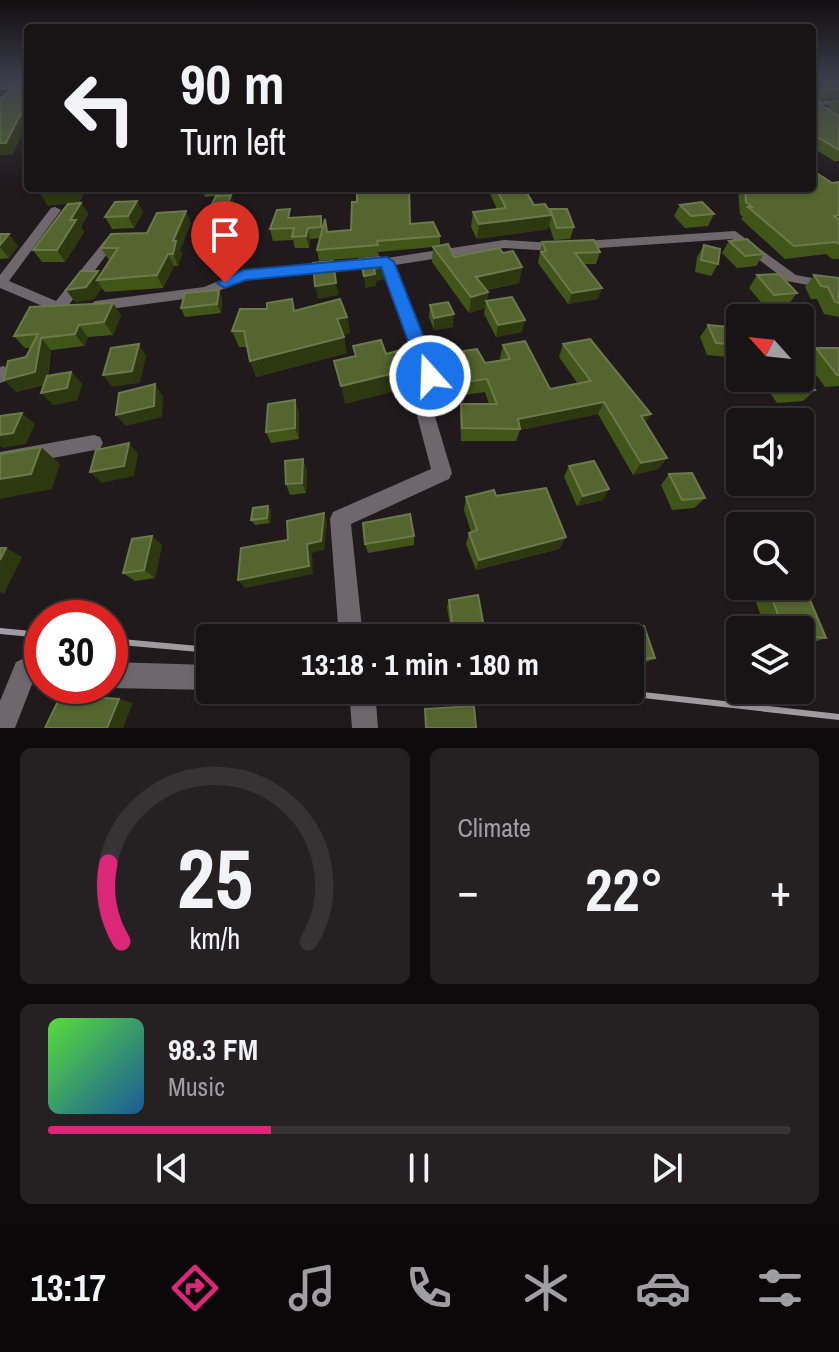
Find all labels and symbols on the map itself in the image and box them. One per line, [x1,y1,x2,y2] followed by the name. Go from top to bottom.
[191,201,259,283] pin
[726,304,814,392] north arrow
[388,334,472,418] position arrow
[24,600,128,704] speed limit sign: 30

